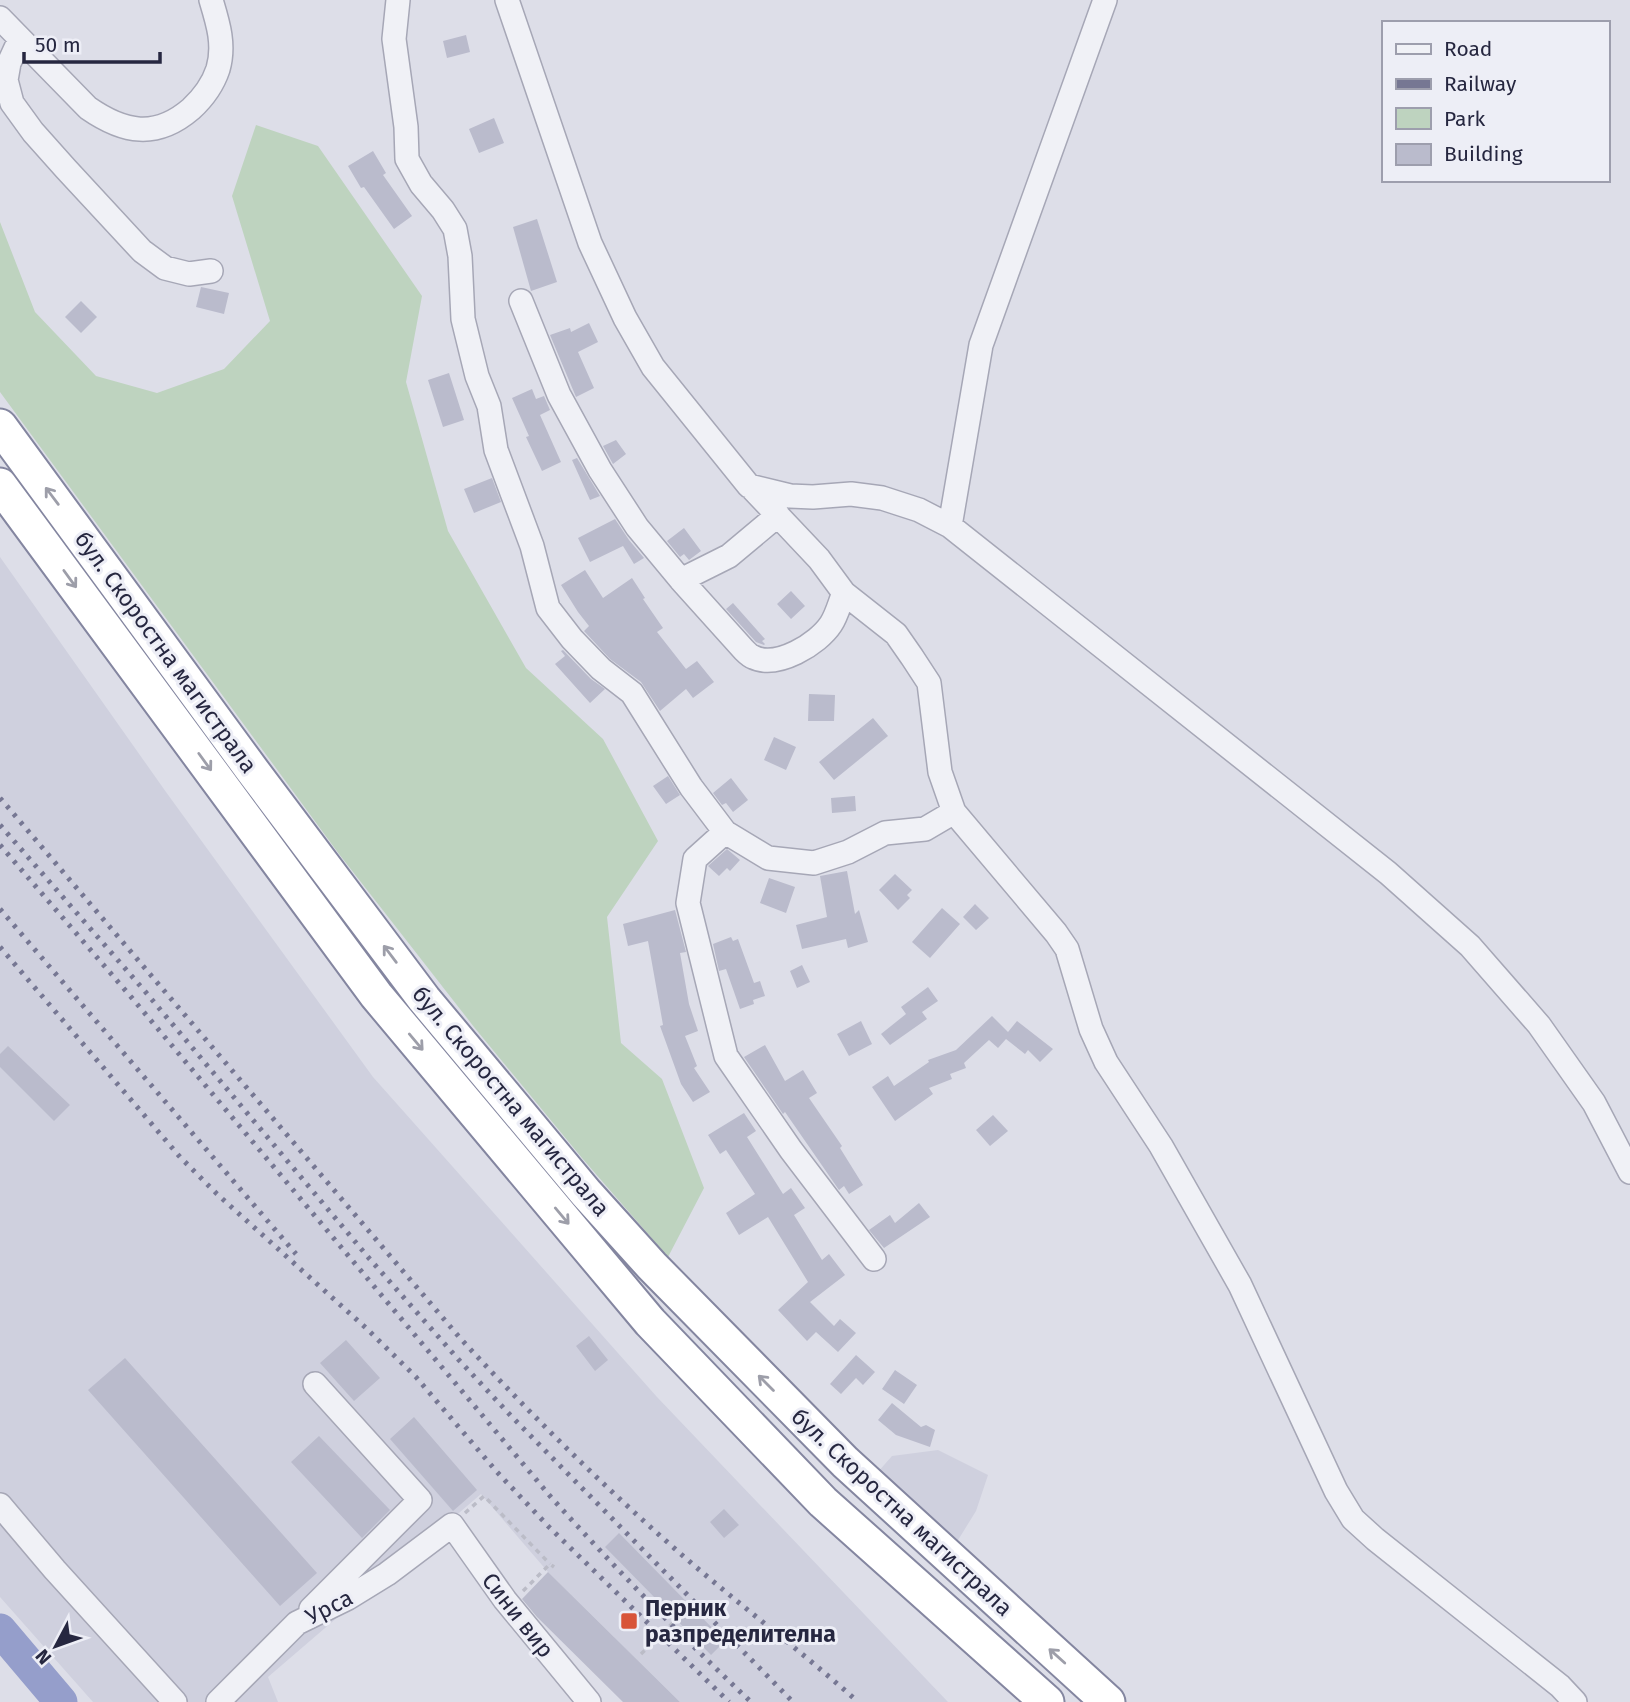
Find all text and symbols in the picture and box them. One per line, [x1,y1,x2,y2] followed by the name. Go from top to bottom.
[24,21,161,65] scale bar
[1382,21,1609,182] legend
[35,32,81,58] text: 50 m
[1444,36,1492,62] text: Road
[1444,71,1517,97] text: Railway
[1444,106,1486,132] text: Park
[1444,141,1523,167] text: Building
[44,487,59,505] one-way arrow
[69,526,263,778] street label: бул. Скоростна магистрала
[62,570,77,588] one-way arrow
[197,753,212,771] one-way arrow
[383,946,398,964] one-way arrow
[406,980,616,1222] street label: бул. Скоростна магистрала
[408,1032,423,1050] one-way arrow
[554,1207,570,1225] one-way arrow
[758,1375,775,1392] one-way arrow
[786,1402,1018,1622] street label: бул. Скоростна магистрала
[476,1567,560,1663] street label: Сини вир
[301,1583,357,1631] street label: Урса
[645,1594,836,1648] place label: Перник разпределителна
[21,1611,91,1681] north arrow
[619,1611,639,1631] marker: Перник разпределителна
[31,1645,56,1669] text: N
[1048,1648,1066,1664] one-way arrow

